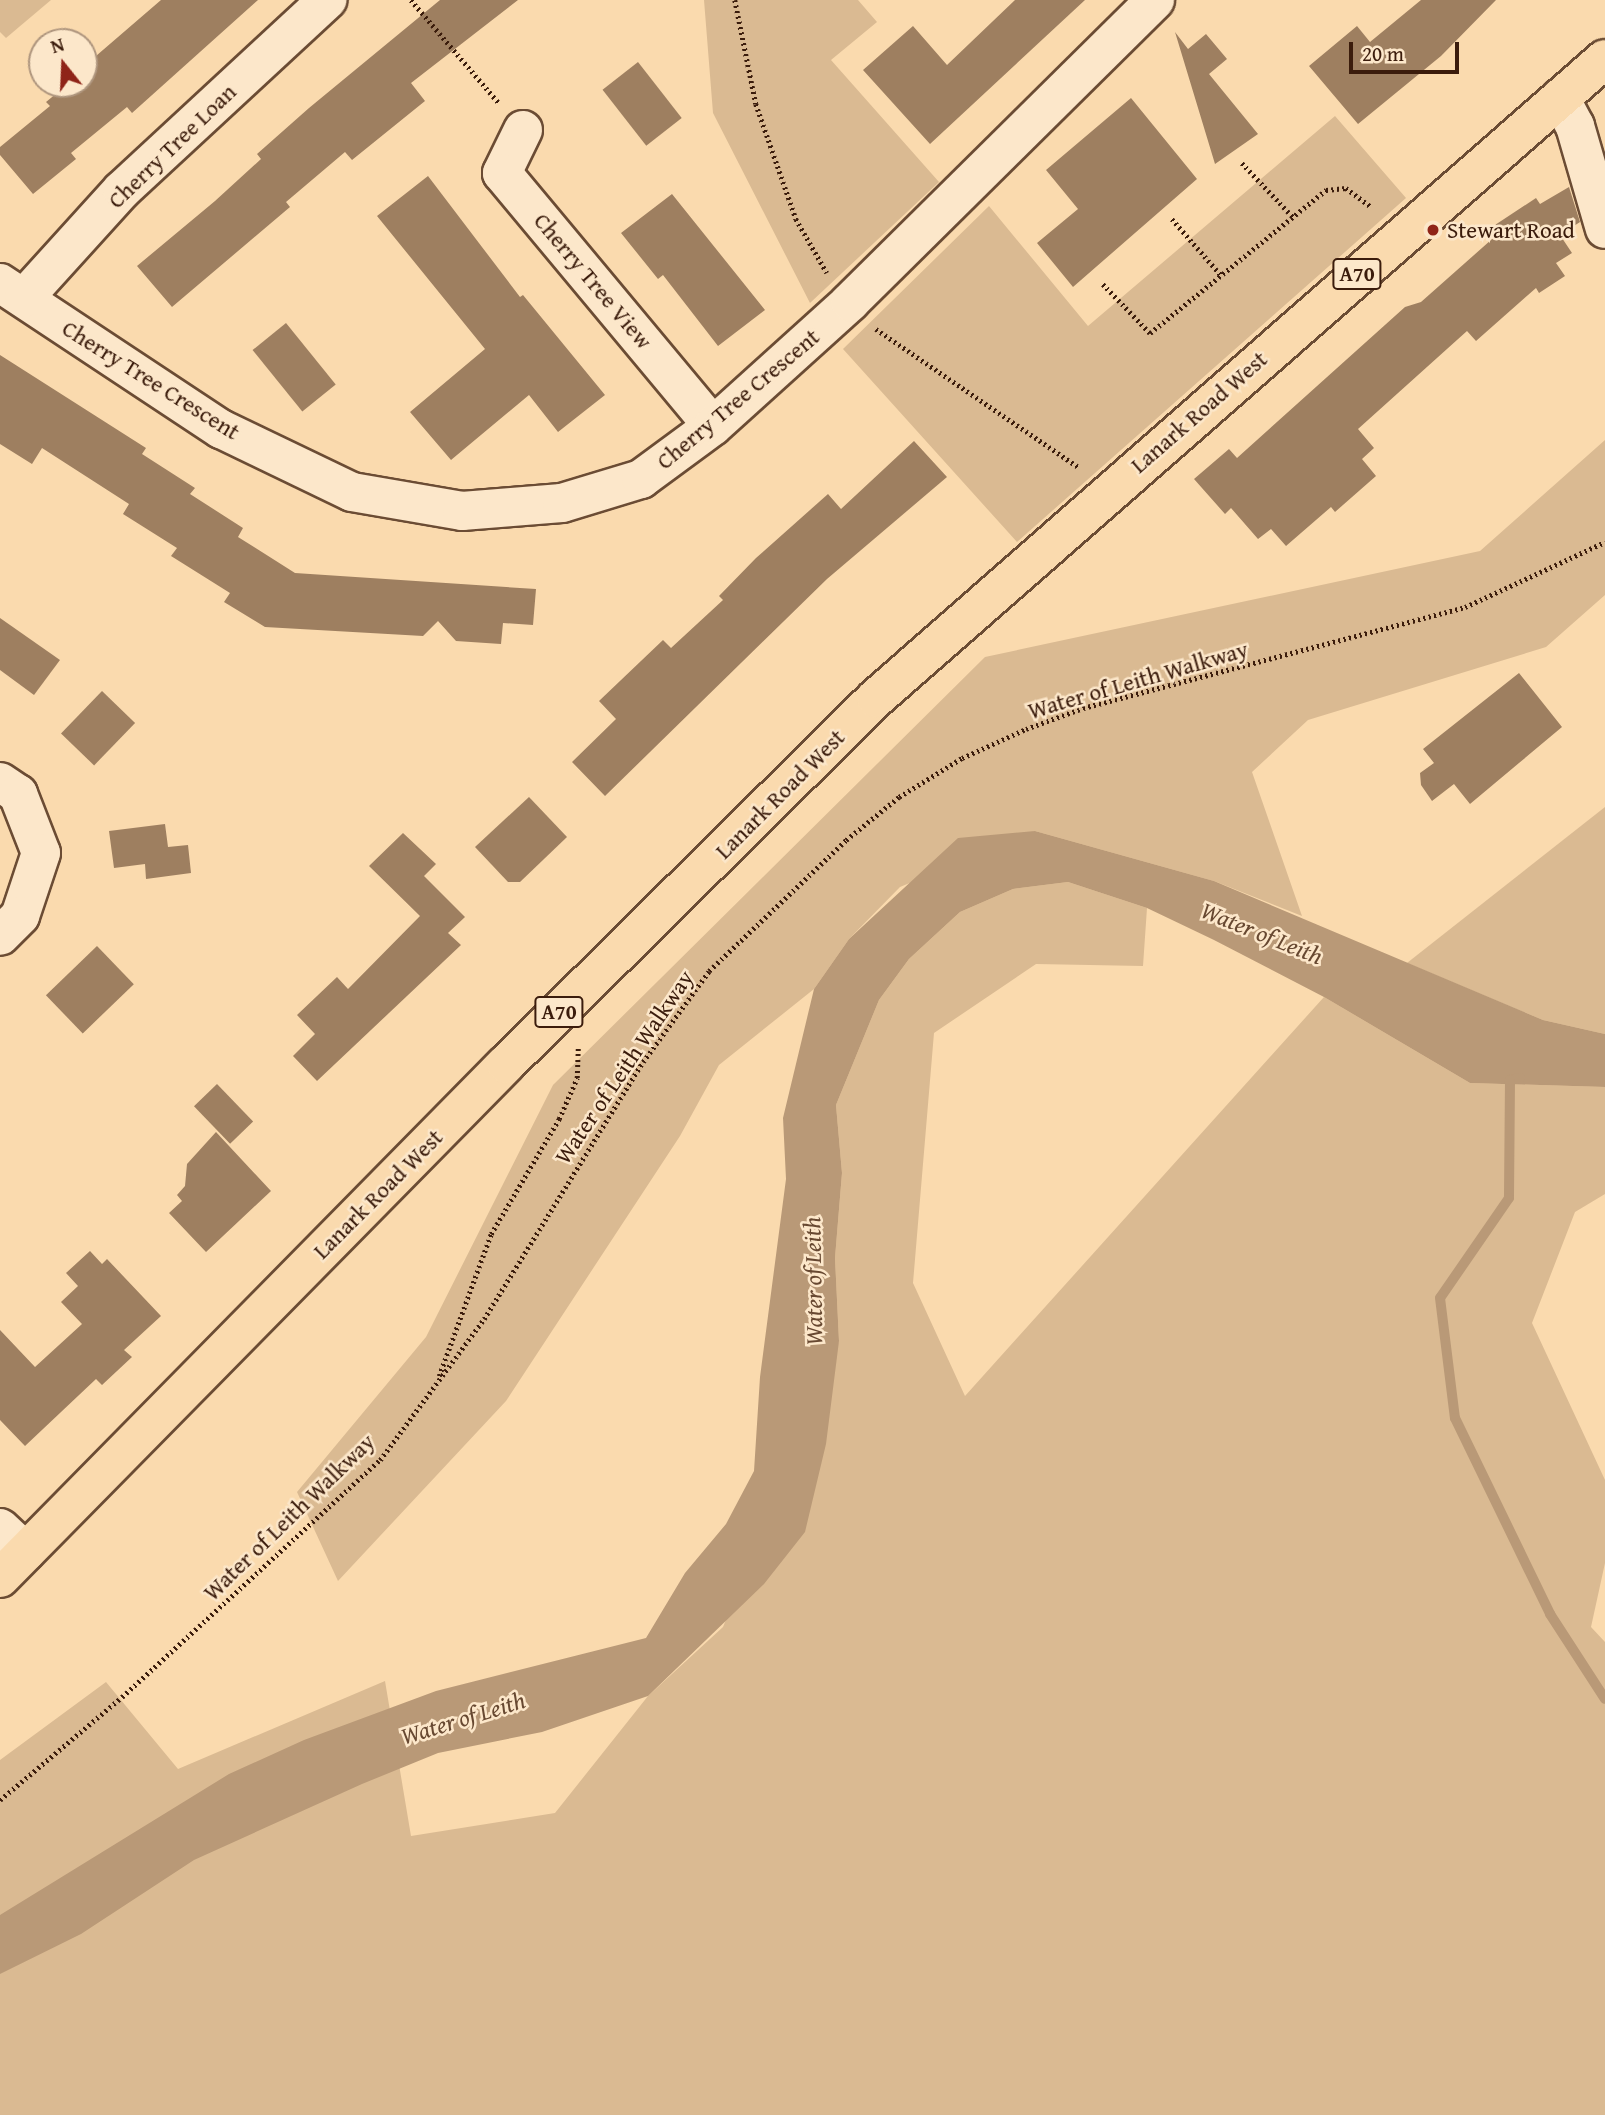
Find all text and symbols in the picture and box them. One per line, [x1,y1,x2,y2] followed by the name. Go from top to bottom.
[28,28,98,98] north arrow
[1353,28,1463,72] scale bar
[47,30,67,60] text: N
[1362,38,1404,69] text: 20 m
[102,78,242,214] street label: Cherry Tree Loan
[528,207,658,355] street label: Cherry Tree View
[1447,216,1575,244] place label: Stewart Road
[1425,222,1441,238] marker: Stewart Road
[1331,256,1383,292] road number: A70
[57,314,245,446] street label: Cherry Tree Crescent
[651,323,825,475] street label: Cherry Tree Crescent
[1125,345,1273,479] street label: Lanark Road West
[1025,635,1251,725] street label: Water of Leith Walkway
[709,723,851,865] street label: Lanark Road West
[1197,896,1327,970] water label: Water of Leith
[549,965,699,1169] street label: Water of Leith Walkway
[533,995,585,1030] road number: A70
[307,1123,449,1265] street label: Lanark Road West
[797,1216,829,1346] water label: Water of Leith
[198,1428,380,1606] street label: Water of Leith Walkway
[397,1685,529,1751] water label: Water of Leith

